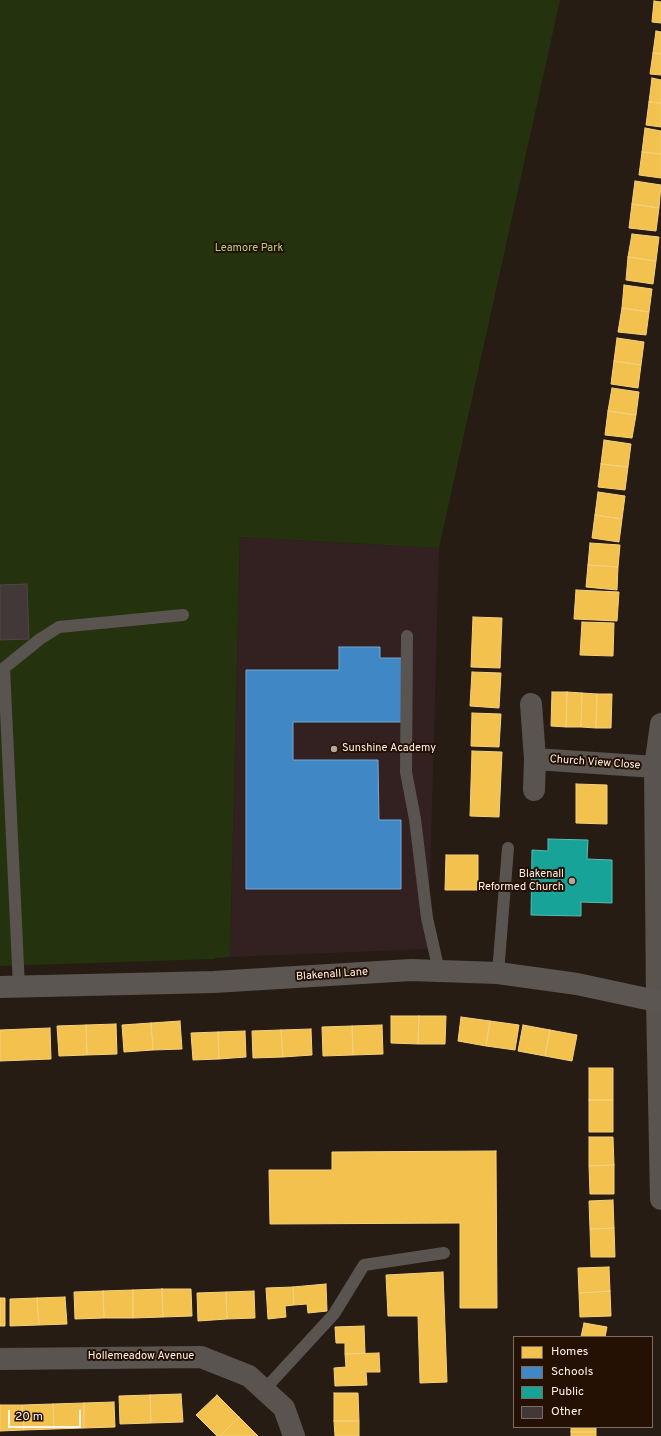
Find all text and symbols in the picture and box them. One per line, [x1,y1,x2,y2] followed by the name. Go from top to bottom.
[215,242,283,256] park label: Leamore Park
[342,742,436,756] place label: Sunshine Academy
[329,744,339,754] marker: Sunshine Academy
[549,753,641,773] street label: Church View Close
[478,868,564,894] place label: Blakenall Reformed Church
[567,876,577,886] marker: Blakenall Reformed Church
[296,966,368,984] street label: Blakenall Lane
[513,1336,653,1428] legend
[551,1344,588,1360] text: Homes
[88,1350,194,1364] street label: Hollemeadow Avenue
[551,1364,593,1380] text: Schools
[551,1384,584,1400] text: Public
[10,1402,83,1428] scale bar
[551,1404,582,1420] text: Other
[15,1409,43,1425] text: 20 m

